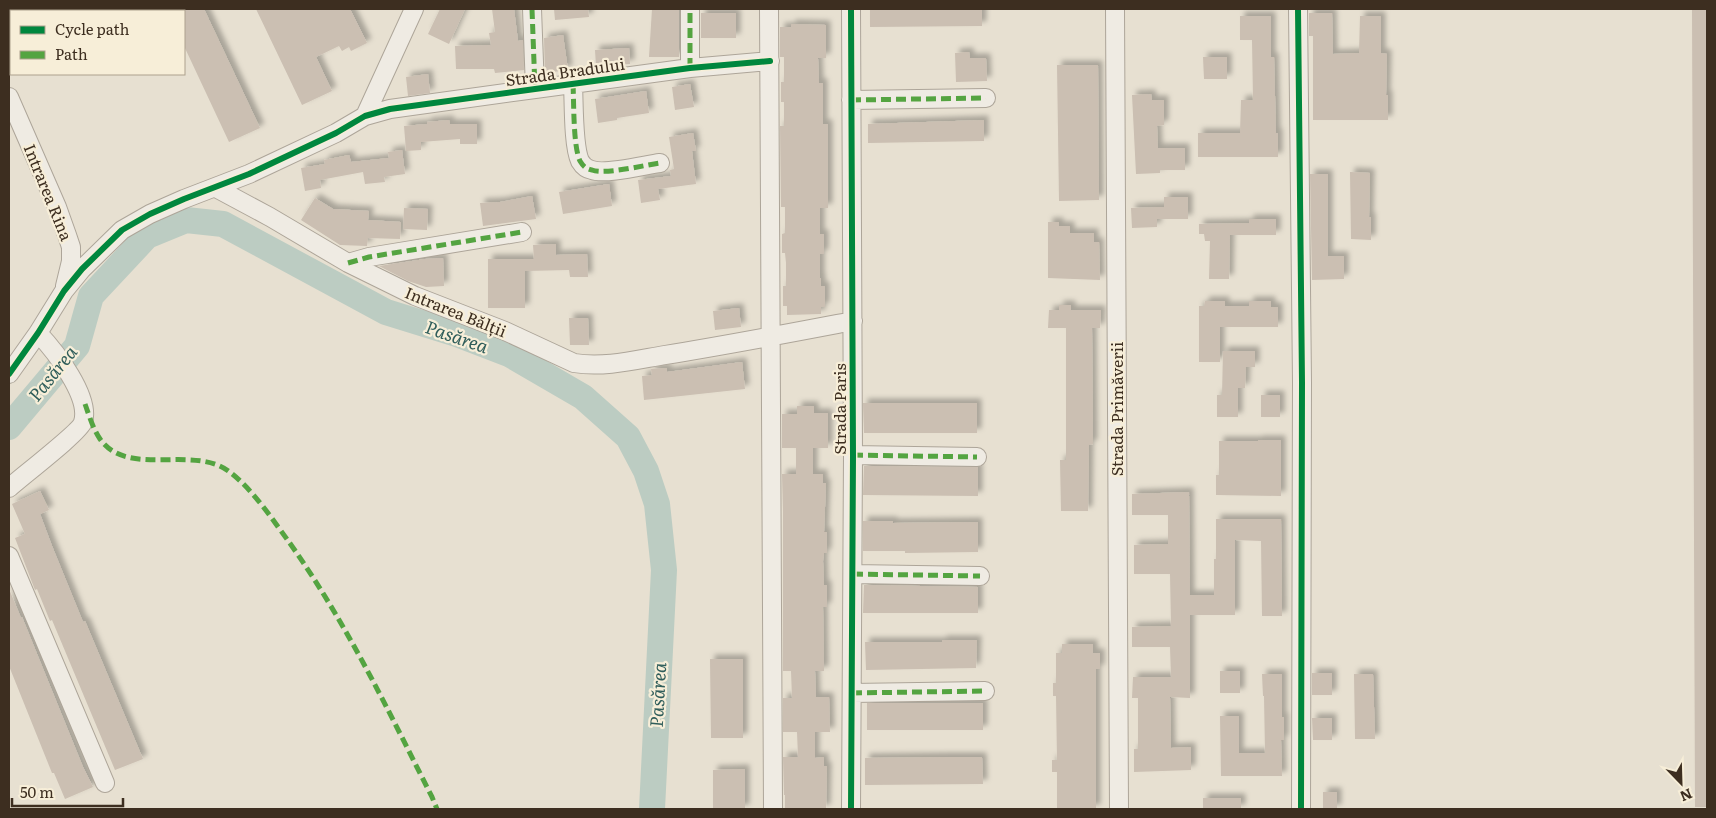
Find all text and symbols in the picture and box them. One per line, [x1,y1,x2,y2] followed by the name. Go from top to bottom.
[10,10,185,75] legend
[55,17,130,40] text: Cycle path
[55,42,88,65] text: Path
[504,51,626,91] street label: Strada Bradului
[19,140,79,244] street label: Intrarea Rina
[402,280,510,342] street label: Intrarea Bălții
[422,313,493,360] water label: Pasărea
[21,339,83,407] water label: Pasărea
[1104,342,1128,476] street label: Strada Primăverii
[827,363,851,455] street label: Strada Paris
[642,661,672,728] water label: Pasărea
[1656,758,1706,808] north arrow
[12,776,124,808] scale bar
[20,780,54,803] text: 50 m
[1677,784,1696,807] text: N

